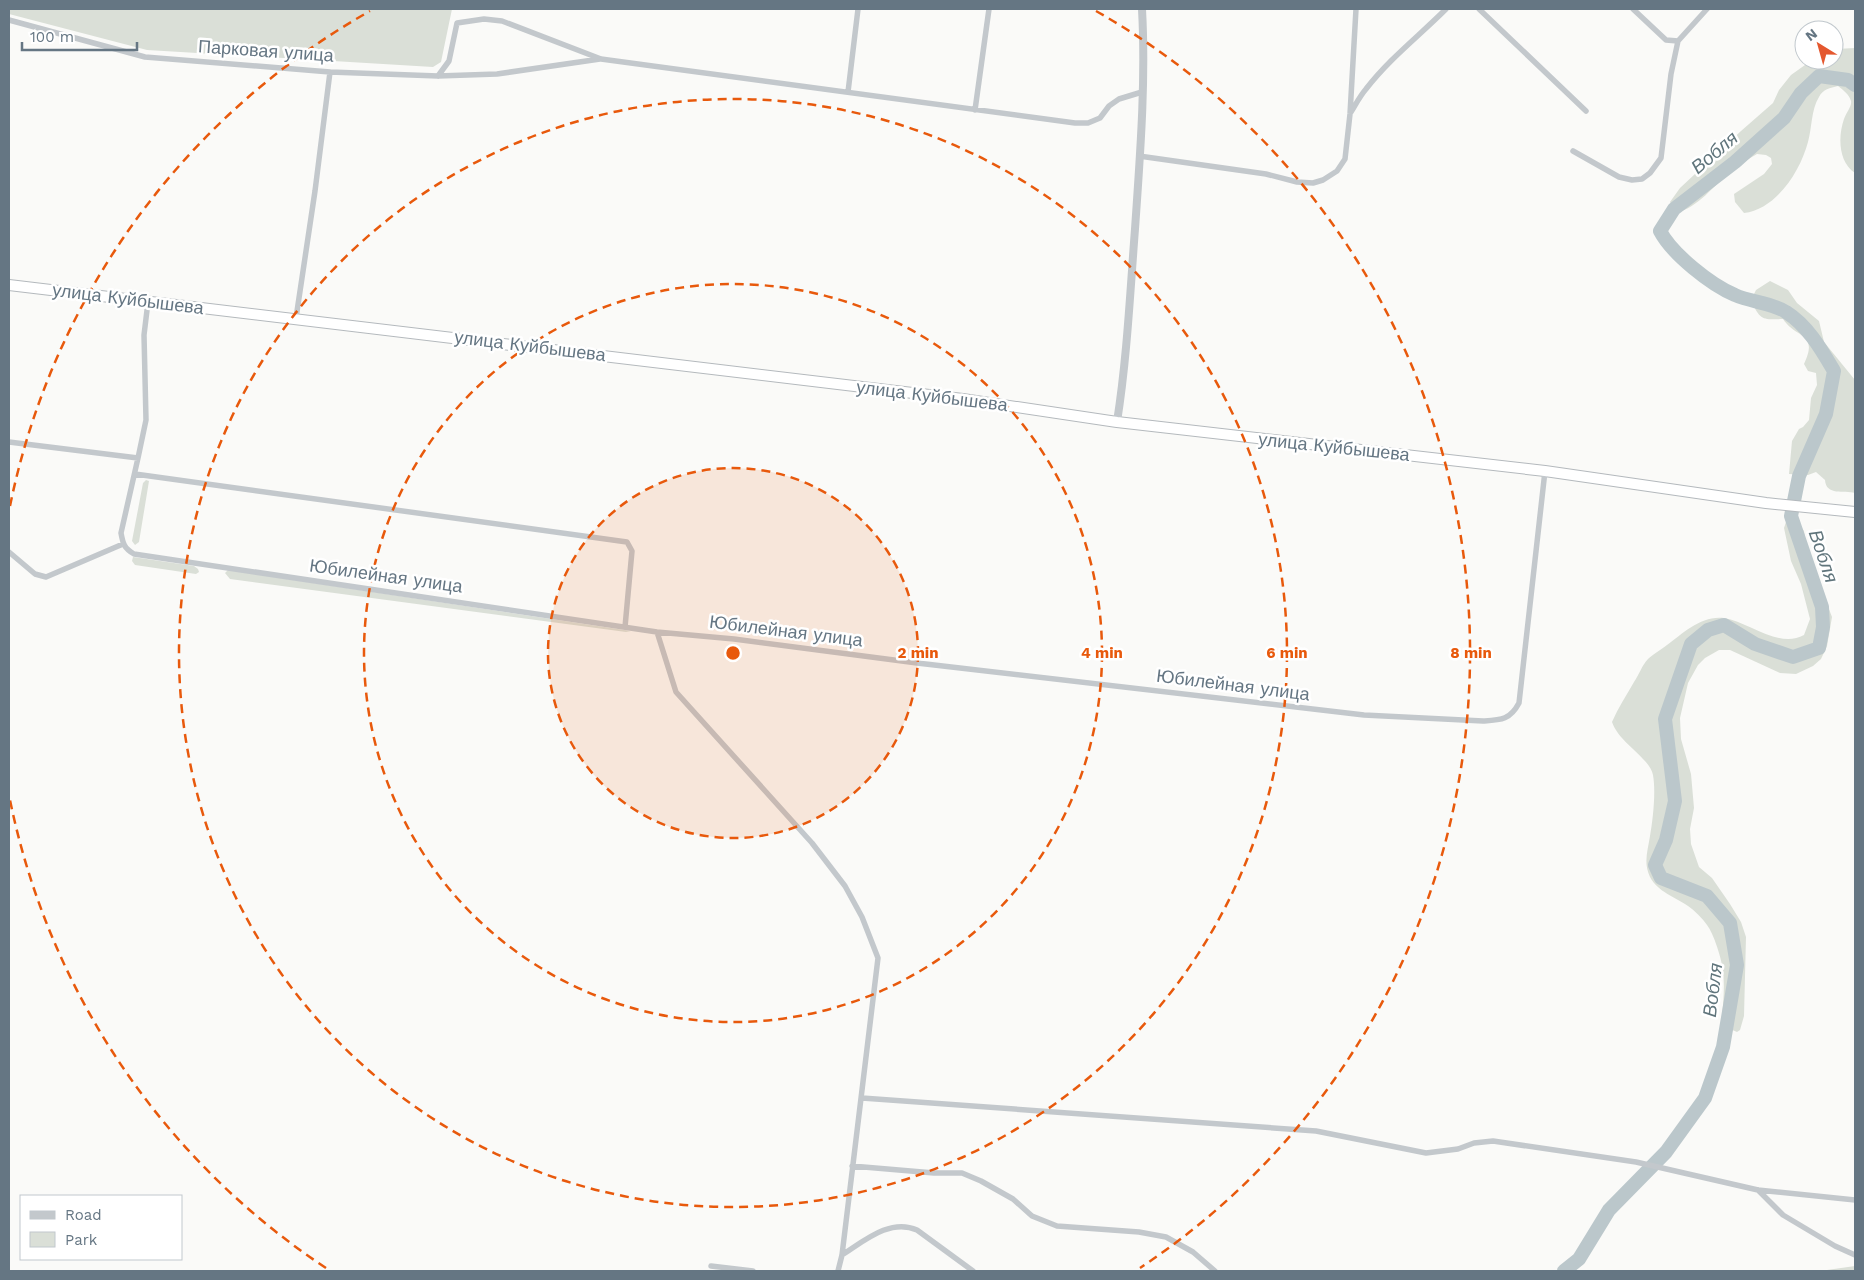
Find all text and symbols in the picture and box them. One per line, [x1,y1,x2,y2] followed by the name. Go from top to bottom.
[22,20,138,52] scale bar
[1794,20,1844,70] north arrow
[1802,25,1820,44] text: N
[30,28,74,46] text: 100 m
[198,35,335,66] street label: Парковая улица
[1686,126,1743,179] water label: Вобля
[51,279,206,318] street label: улица Куйбышева
[453,326,608,365] street label: улица Куйбышева
[855,376,1010,415] street label: улица Куйбышева
[1257,428,1412,465] street label: улица Куйбышева
[1804,527,1843,586] water label: Вобля
[308,554,465,597] street label: Юбилейная улица
[708,611,865,650] street label: Юбилейная улица
[724,644,742,662] centre of rings
[897,644,939,662] text: 2 min
[1081,644,1123,662] text: 4 min
[1266,644,1308,662] text: 6 min
[1450,644,1492,662] text: 8 min
[1155,665,1312,704] street label: Юбилейная улица
[1698,962,1727,1018] water label: Вобля
[20,1195,182,1260] legend
[65,1206,102,1224] text: Road
[65,1231,98,1249] text: Park

